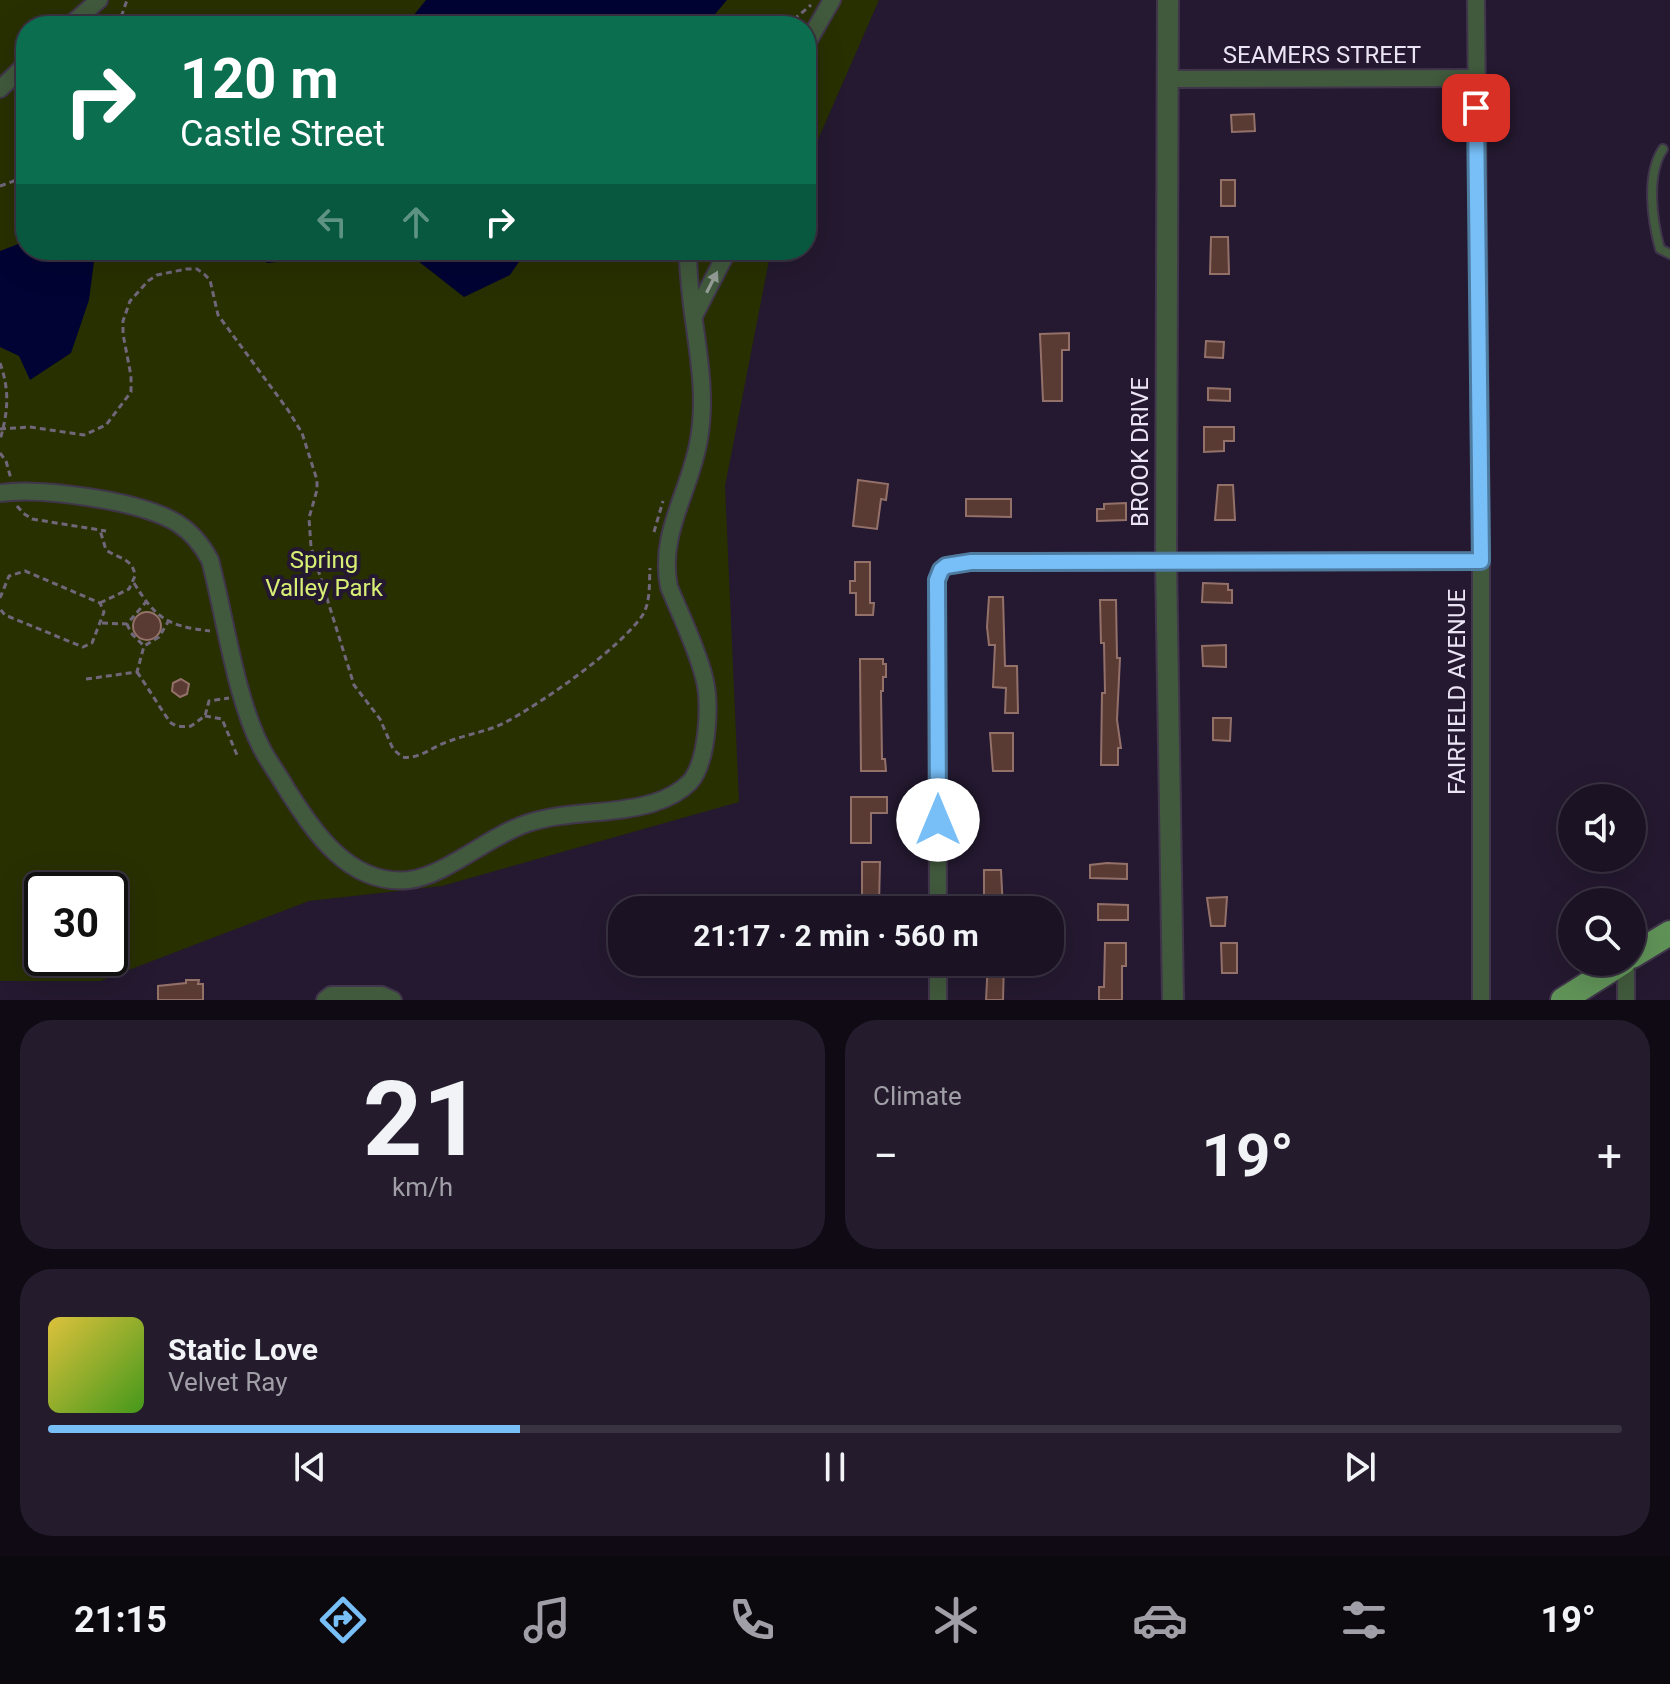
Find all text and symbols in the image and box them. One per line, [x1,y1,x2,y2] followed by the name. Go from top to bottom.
[1223,41,1421,69] street label: SEAMERS STREET
[180,46,339,112] text: 120 m
[48,48,152,152] icon: right
[1442,74,1510,142] pin
[1454,86,1498,130] icon: arrive
[180,113,385,155] text: Castle Street
[310,200,354,244] icon: left
[394,200,438,244] icon: ahead
[478,200,522,244] icon: right
[706,271,719,294] one-way arrow
[1126,377,1154,527] street label: BROOK DRIVE
[265,546,384,602] park label: Spring Valley Park
[1443,589,1471,795] street label: FAIRFIELD AVENUE
[896,778,980,862] position arrow
[1558,784,1646,976] map controls
[1558,784,1646,872] button: sound
[24,872,128,976] speed limit sign: 30
[1558,888,1646,976] button: search
[693,918,979,953] text: 21:17 · 2 min · 560 m
[363,1059,482,1180] text: 21
[873,1081,962,1111] text: Climate
[1201,1120,1294,1191] text: 19°
[873,1130,898,1182] text: −
[1597,1130,1622,1182] text: +
[392,1172,453,1202] text: km/h
[168,1332,318,1367] text: Static Love
[168,1367,288,1397] text: Velvet Ray
[288,1445,332,1489] icon: previous
[813,1445,857,1489] icon: pause
[1338,1445,1382,1489] icon: next
[315,1592,371,1648] icon: directions
[519,1592,575,1648] icon: music
[724,1592,780,1648] icon: phone
[928,1592,984,1648] icon: climate
[1132,1592,1188,1648] icon: car
[1336,1592,1392,1648] icon: filters
[74,1599,167,1641] text: 21:15
[1541,1599,1596,1641] text: 19°

